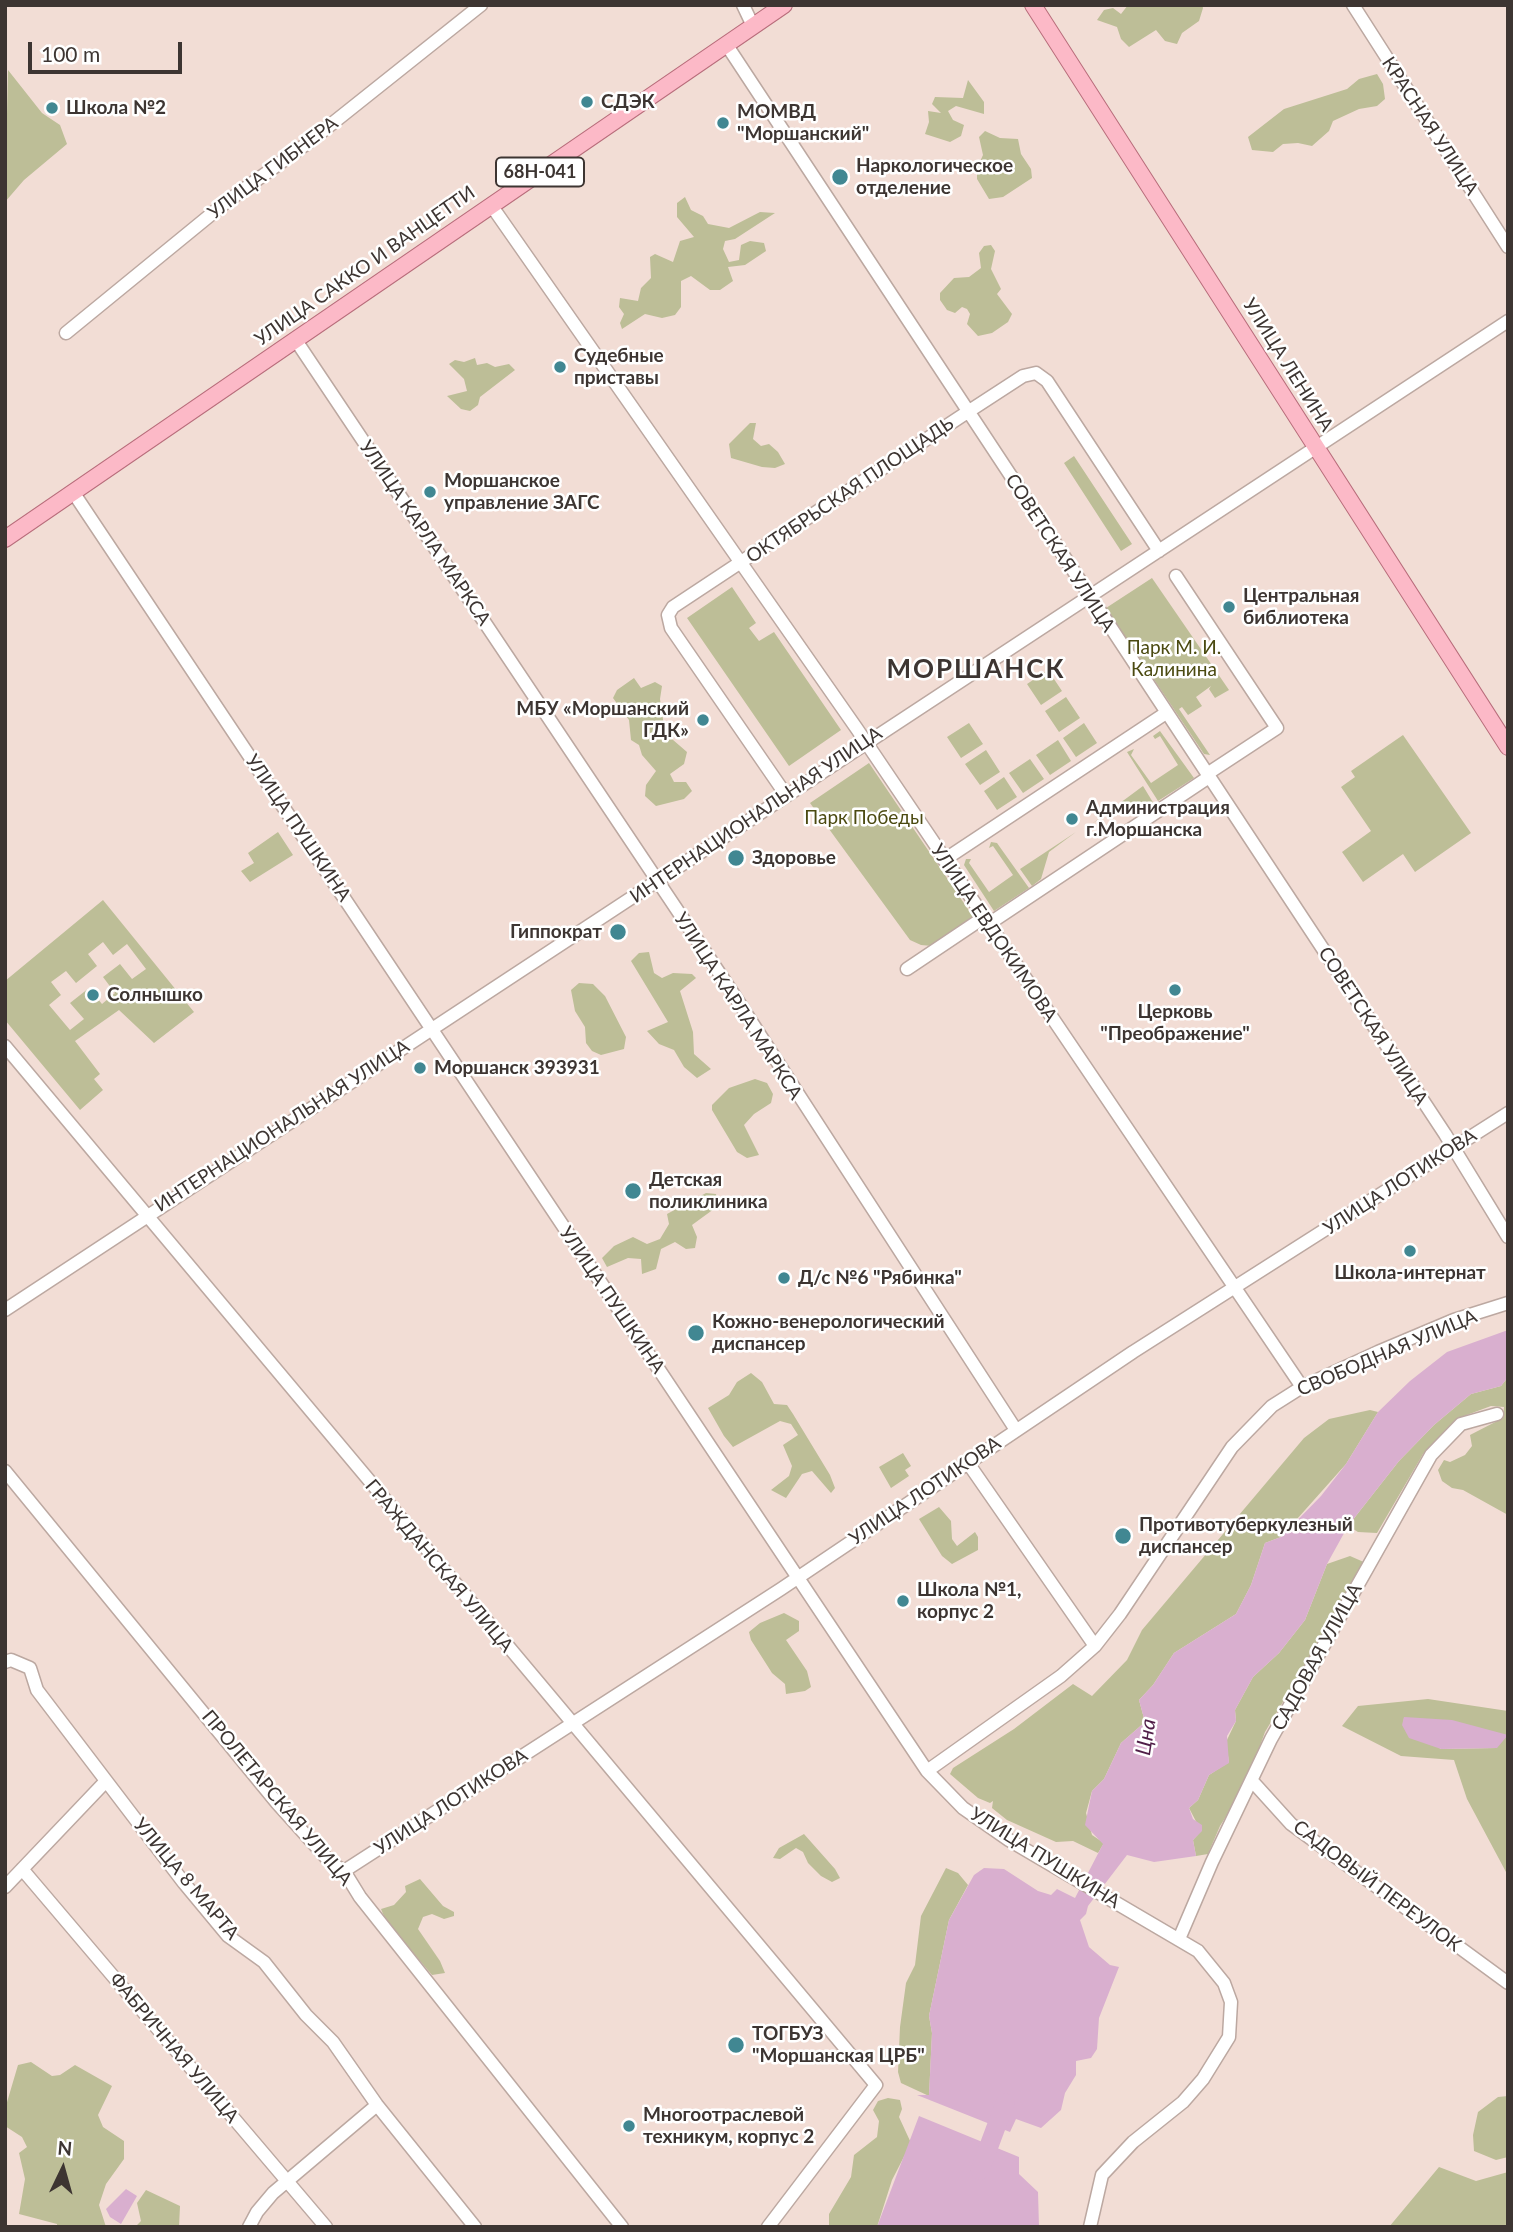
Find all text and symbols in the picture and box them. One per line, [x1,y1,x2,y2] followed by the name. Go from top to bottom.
[32,28,186,72] scale bar
[41,41,100,66] text: 100 m
[1377,53,1483,199] street label: КРАСНАЯ УЛИЦА
[601,91,655,113] place label: СДЭК
[579,94,595,110] marker: СДЭК
[66,97,166,119] place label: Школа №2
[44,100,60,116] marker: Школа №2
[737,101,869,145] place label: МОМВД "Моршанский"
[203,112,343,224] street label: УЛИЦА ГИБНЕРА
[715,115,731,131] marker: МОМВД "Моршанский"
[856,155,1013,199] place label: Наркологическое отделение
[496,158,584,187] road number: 68Н-041
[830,167,850,187] marker: Наркологическое отделение
[251,181,479,351] street label: УЛИЦА САККО И ВАНЦЕТТИ
[1238,294,1338,436] street label: УЛИЦА ЛЕНИНА
[574,345,664,389] place label: Судебные приставы
[552,359,568,375] marker: Судебные приставы
[742,412,958,568] street label: ОКТЯБРЬСКАЯ ПЛОЩАДЬ
[354,436,496,630] street label: УЛИЦА КАРЛА МАРКСА
[444,470,599,514] place label: Моршанское управление ЗАГС
[1000,470,1120,636] street label: СОВЕТСКАЯ УЛИЦА
[422,484,438,500] marker: Моршанское управление ЗАГС
[1243,585,1359,629] place label: Центральная библиотека
[1221,599,1237,615] marker: Центральная библиотека
[1127,637,1221,681] park label: Парк М. И. Калинина
[887,654,1065,686] district label: МОРШАНСК
[516,698,689,742] place label: МБУ «Моршанский ГДК»
[695,712,711,728] marker: МБУ «Моршанский ГДК»
[626,722,886,908] street label: ИНТЕРНАЦИОНАЛЬНАЯ УЛИЦА
[240,750,356,906] street label: УЛИЦА ПУШКИНА
[1086,797,1230,841] place label: Администрация г.Моршанска
[804,807,924,829] park label: Парк Победы
[1064,811,1080,827] marker: Администрация г.Моршанска
[926,840,1062,1026] street label: УЛИЦА ЕВДОКИМОВА
[752,847,836,869] place label: Здоровье
[726,848,746,868] marker: Здоровье
[669,908,807,1104] street label: УЛИЦА КАРЛА МАРКСА
[510,921,602,943] place label: Гиппократ
[608,922,628,942] marker: Гиппократ
[1313,943,1433,1109] street label: СОВЕТСКАЯ УЛИЦА
[1167,982,1183,998] marker: Церковь "Преображение"
[107,984,203,1006] place label: Солнышко
[85,987,101,1003] marker: Солнышко
[1100,1001,1250,1045] place label: Церковь "Преображение"
[150,1035,414,1217] street label: ИНТЕРНАЦИОНАЛЬНАЯ УЛИЦА
[434,1057,600,1079] place label: Моршанск 393931
[412,1060,428,1076] marker: Моршанск 393931
[1319,1124,1481,1240] street label: УЛИЦА ЛОТИКОВА
[649,1169,768,1213] place label: Детская поликлиника
[623,1181,643,1201] marker: Детская поликлиника
[554,1222,670,1378] street label: УЛИЦА ПУШКИНА
[1402,1243,1418,1259] marker: Школа-интернат
[1334,1262,1486,1284] place label: Школа-интернат
[798,1267,962,1289] place label: Д/с №6 "Рябинка"
[776,1270,792,1286] marker: Д/с №6 "Рябинка"
[1294,1305,1480,1401] street label: СВОБОДНАЯ УЛИЦА
[712,1311,945,1355] place label: Кожно-венерологический диспансер
[686,1323,706,1343] marker: Кожно-венерологический диспансер
[845,1432,1005,1550] street label: УЛИЦА ЛОТИКОВА
[360,1475,518,1657] street label: ГРАЖДАНСКАЯ УЛИЦА
[1139,1514,1353,1558] place label: Противотуберкулезный диспансер
[1113,1526,1133,1546] marker: Противотуберкулезный диспансер
[917,1579,1022,1623] place label: Школа №1, корпус 2
[1267,1579,1367,1735] street label: САДОВАЯ УЛИЦА
[895,1593,911,1609] marker: Школа №1, корпус 2
[197,1706,357,1890] street label: ПРОЛЕТАРСКАЯ УЛИЦА
[1131,1717,1161,1757] water label: Цна
[370,1744,532,1860] street label: УЛИЦА ЛОТИКОВА
[966,1803,1124,1913] street label: УЛИЦА ПУШКИНА
[128,1813,244,1945] street label: УЛИЦА 8 МАРТА
[1289,1815,1465,1957] street label: САДОВЫЙ ПЕРЕУЛОК
[105,1968,243,2128] street label: ФАБРИЧНАЯ УЛИЦА
[752,2023,925,2067] place label: ТОГБУЗ "Моршанская ЦРБ"
[726,2035,746,2055] marker: ТОГБУЗ "Моршанская ЦРБ"
[643,2104,814,2148] place label: Многоотраслевой техникум, корпус 2
[621,2118,637,2134] marker: Многоотраслевой техникум, корпус 2
[28,2134,98,2204] north arrow
[57,2135,73,2160] text: N

